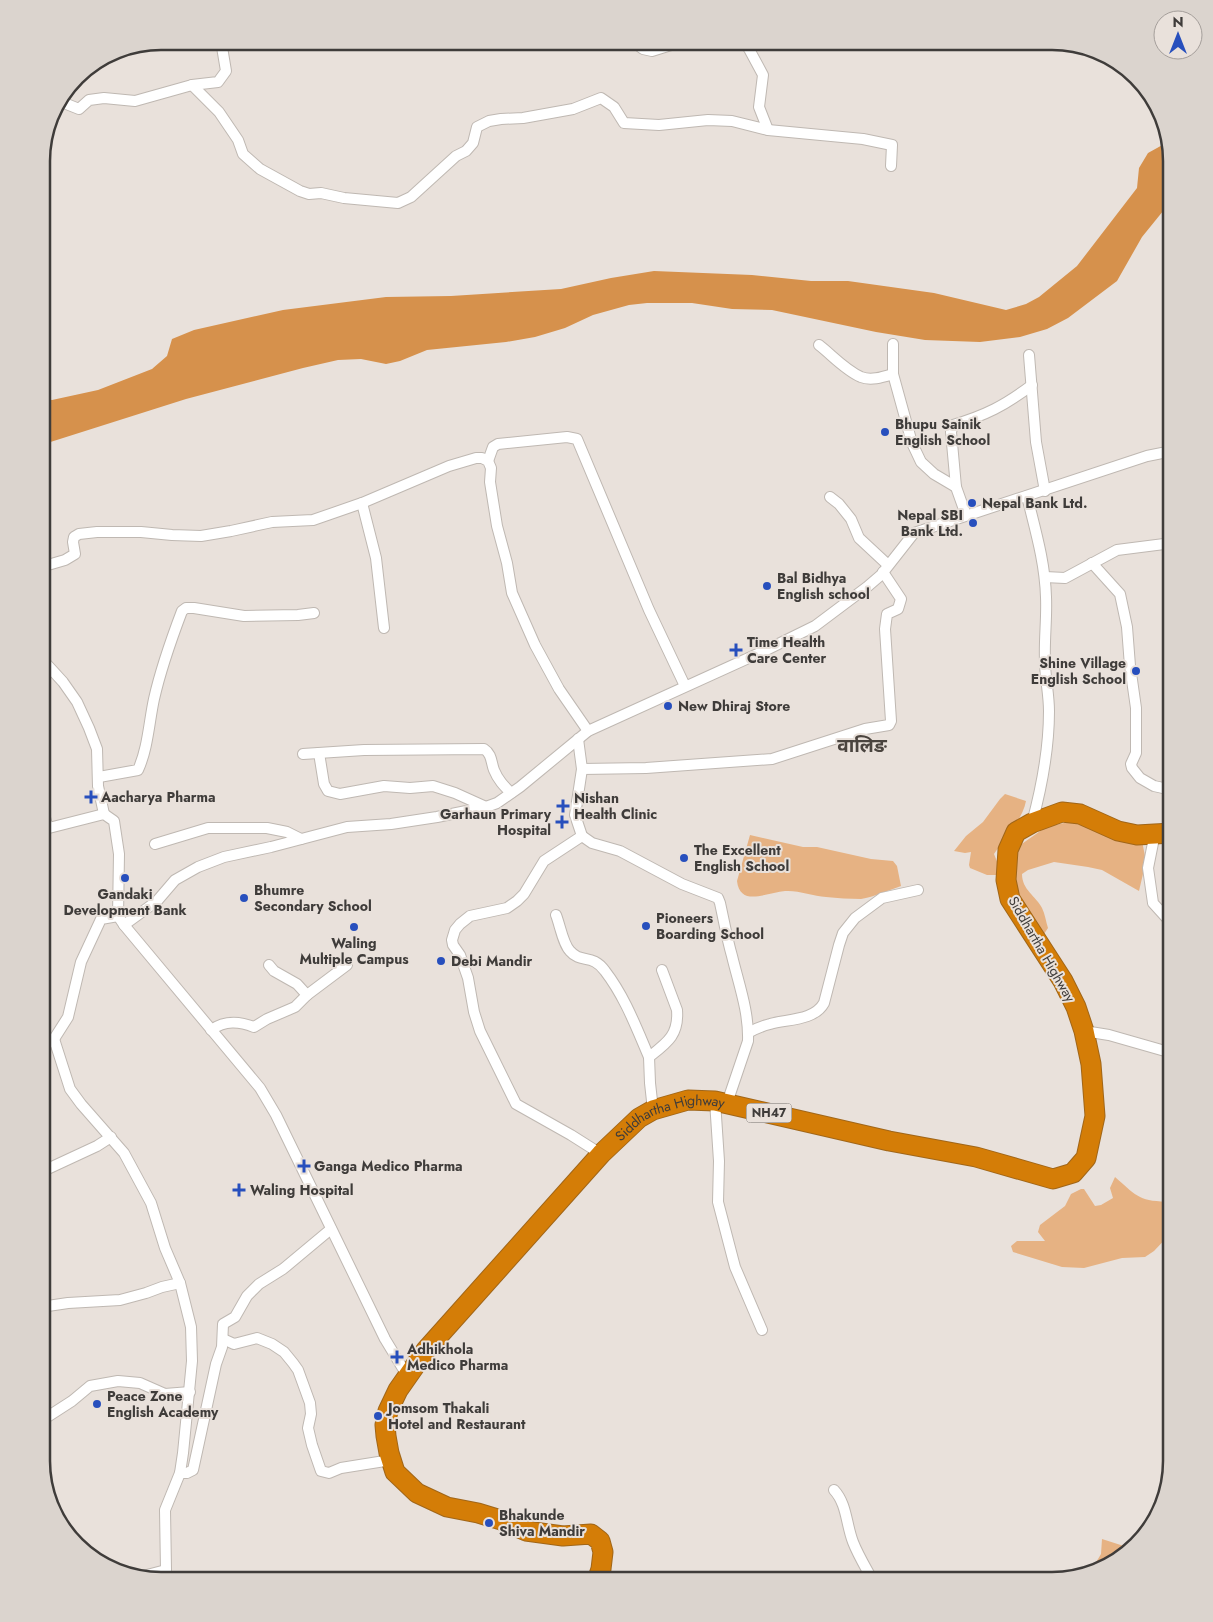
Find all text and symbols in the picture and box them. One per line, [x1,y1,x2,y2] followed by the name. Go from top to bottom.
[1153,10,1203,60] north arrow
[1172,12,1184,32] text: N
[895,414,990,450] place label: Bhupu Sainik English School
[879,426,891,438] marker: Bhupu Sainik English School
[982,493,1087,513] place label: Nepal Bank Ltd.
[966,497,978,509] marker: Nepal Bank Ltd.
[897,505,963,541] place label: Nepal SBI Bank Ltd.
[967,517,979,529] marker: Nepal SBI Bank Ltd.
[777,568,870,604] place label: Bal Bidhya English school
[761,580,773,592] marker: Bal Bidhya English school
[747,632,826,668] place label: Time Health Care Center
[729,643,743,657] marker: Time Health Care Center
[1031,653,1126,689] place label: Shine Village English School
[1130,665,1142,677] marker: Shine Village English School
[678,696,790,716] place label: New Dhiraj Store
[662,700,674,712] marker: New Dhiraj Store
[837,732,888,759] district label: वालिङ
[100,787,216,807] place label: Aacharya Pharma
[574,788,657,824] place label: Nishan Health Clinic
[85,791,97,803] marker: Aacharya Pharma
[556,799,570,813] marker: Nishan Health Clinic
[440,804,552,840] place label: Garhaun Primary Hospital
[555,815,569,829] marker: Garhaun Primary Hospital
[694,840,789,876] place label: The Excellent English School
[678,852,690,864] marker: The Excellent English School
[119,872,131,884] marker: Gandaki Development Bank
[254,880,372,916] place label: Bhumre Secondary School
[63,884,187,920] place label: Gandaki Development Bank
[238,892,250,904] marker: Bhumre Secondary School
[1004,892,1081,1006] street label: Siddhartha Highway
[656,908,764,944] place label: Pioneers Boarding School
[640,920,652,932] marker: Pioneers Boarding School
[348,921,360,933] marker: Waling Multiple Campus
[299,933,409,969] place label: Waling Multiple Campus
[451,951,533,971] place label: Debi Mandir
[435,955,447,967] marker: Debi Mandir
[611,1090,728,1146] street label: Siddhartha Highway
[746,1104,792,1122] road number: NH47
[314,1156,463,1176] place label: Ganga Medico Pharma
[298,1160,310,1172] marker: Ganga Medico Pharma
[250,1180,353,1200] place label: Waling Hospital
[232,1183,246,1197] marker: Waling Hospital
[406,1339,508,1375] place label: Adhikhola Medico Pharma
[391,1351,403,1363] marker: Adhikhola Medico Pharma
[107,1386,219,1422] place label: Peace Zone English Academy
[91,1398,103,1410] marker: Peace Zone English Academy
[385,1398,526,1434] place label: Jomsom Thakali Hotel and Restaurant
[372,1410,384,1422] marker: Jomsom Thakali Hotel and Restaurant
[499,1505,585,1541] place label: Bhakunde Shiva Mandir
[483,1517,495,1529] marker: Bhakunde Shiva Mandir

